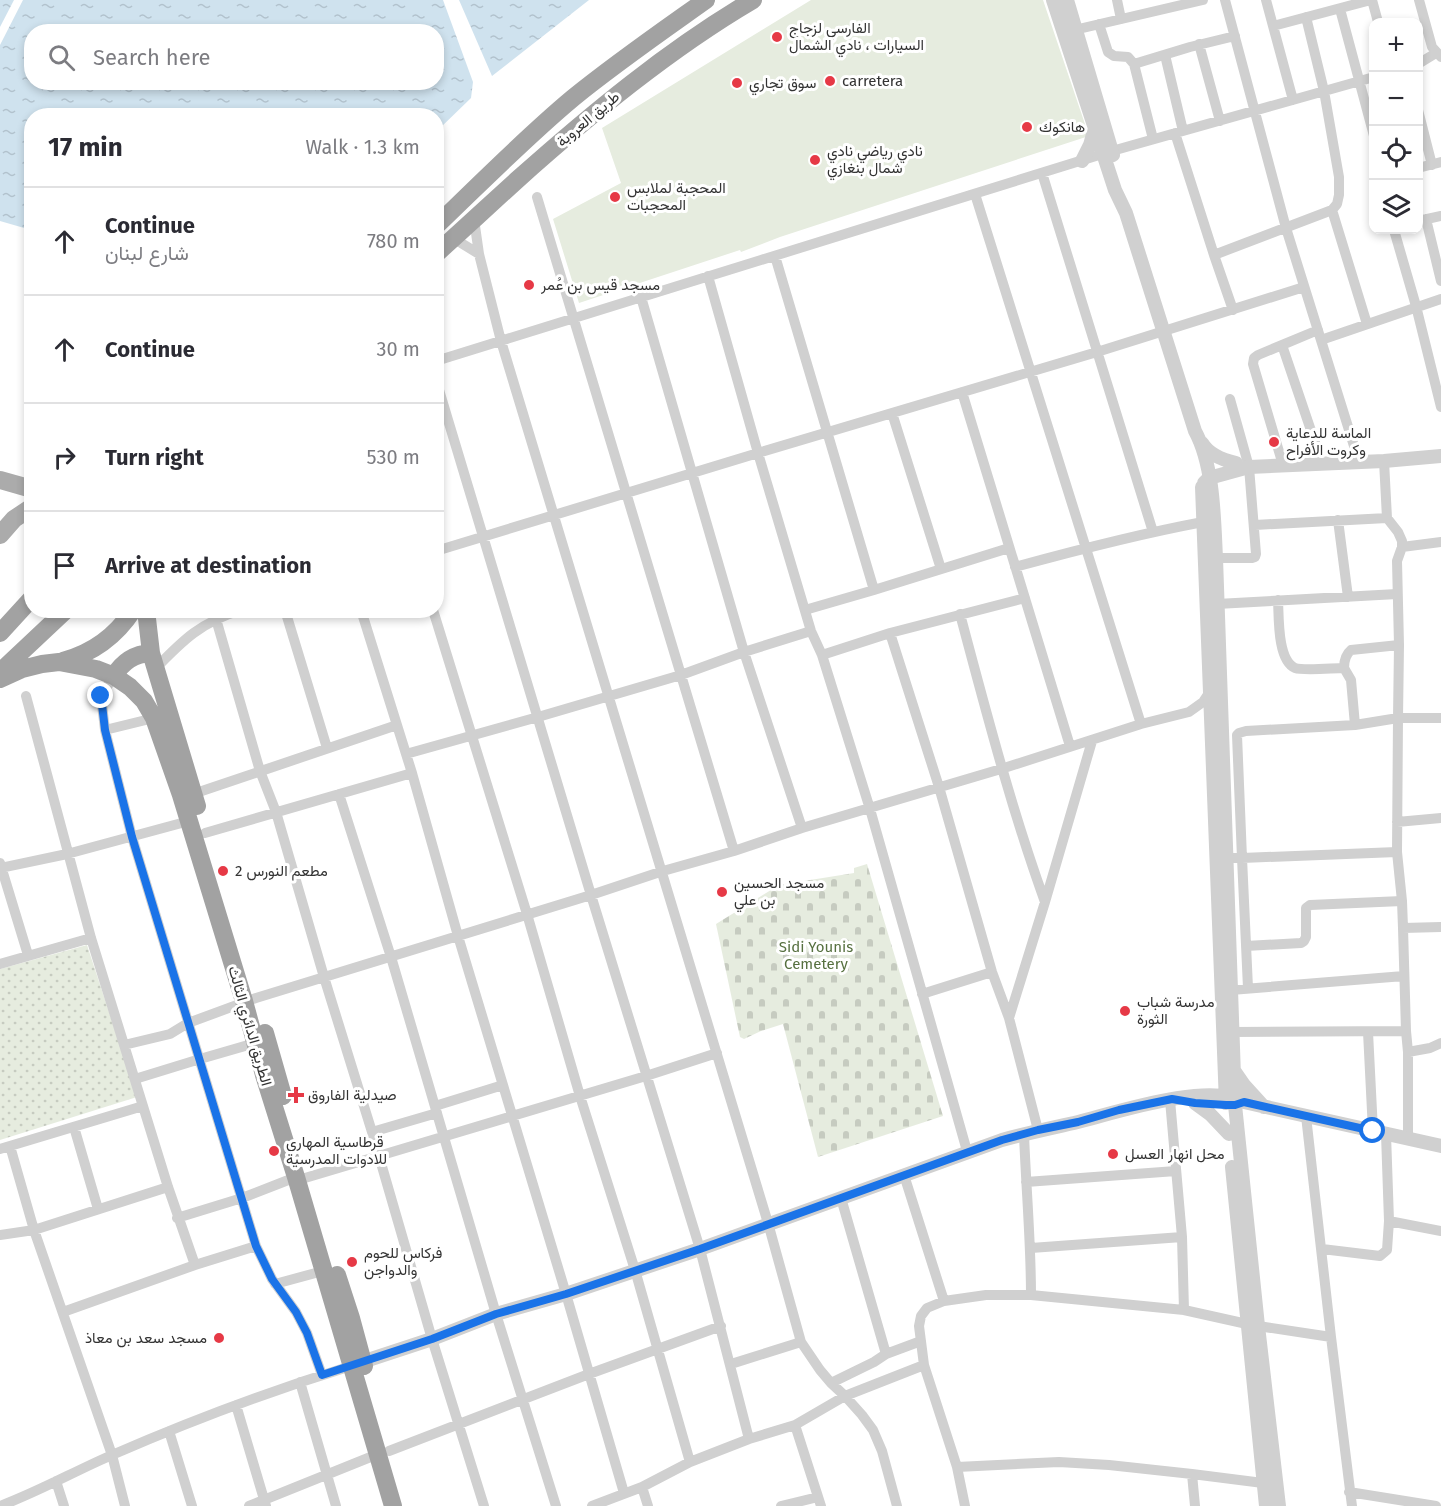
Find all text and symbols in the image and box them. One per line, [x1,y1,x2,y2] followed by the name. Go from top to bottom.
[1369,18,1423,234] map controls
[1369,18,1423,72] button: +
[789,19,924,58] place label: الفارسي لزجاج السيارات ، نادي الشمال
[24,24,444,90] search box
[770,30,784,44] marker: الفارسي لزجاج السيارات ، نادي الشمال
[45,41,78,74] icon: search
[93,44,211,71] text: Search here
[842,72,903,90] place label: carretera
[1369,72,1423,126] button: −
[749,74,817,96] place label: سوق تجاري
[823,74,837,88] marker: carretera
[730,76,744,90] marker: سوق تجاري
[553,87,624,151] street label: طريق العروبة
[1039,118,1085,136] place label: هانكوك
[1020,120,1034,134] marker: هانكوك
[1369,126,1423,180] button: locate
[48,132,123,163] text: 17 min
[306,135,420,159] text: Walk · 1.3 km
[827,142,923,181] place label: نادي رياضي نادي شمال بنغازي
[808,153,822,167] marker: نادي رياضي نادي شمال بنغازي
[627,179,726,214] place label: المحجبة لملابس المحجبات
[1369,180,1423,234] button: layers
[608,190,622,204] marker: المحجبة لملابس المحجبات
[105,212,195,239] text: Continue
[48,225,81,258] icon: ahead
[367,229,420,253] text: 780 m
[105,241,189,265] text: شارع لبنان
[540,276,660,295] place label: مسجد قيس بن عُمر
[522,278,536,292] marker: مسجد قيس بن عُمر
[48,333,81,366] icon: ahead
[105,336,195,363] text: Continue
[376,337,420,361] text: 30 m
[1286,424,1371,461] place label: الماسة للدعاية وكروت الأفراح
[1267,435,1281,449] marker: الماسة للدعاية وكروت الأفراح
[48,441,81,474] icon: right
[105,444,204,471] text: Turn right
[367,445,420,469] text: 530 m
[48,549,81,582] icon: arrive
[105,552,312,579] text: Arrive at destination
[87,682,113,708] route end
[235,862,328,881] place label: مطعم النورس 2
[216,864,230,878] marker: مطعم النورس 2
[734,874,824,913] place label: مسجد الحسين بن علي
[715,885,729,899] marker: مسجد الحسين بن علي
[779,938,853,973] park label: Sidi Younis Cemetery
[220,964,276,1089] street label: الطريق الدائري الثالث
[1137,993,1215,1028] place label: مدرسة شباب الثورة
[1118,1004,1132,1018] marker: مدرسة شباب الثورة
[308,1086,397,1104] place label: صيدلية الفاروق
[289,1088,303,1102] marker: صيدلية الفاروق
[1359,1117,1385,1143] route start
[286,1133,387,1168] place label: قرطاسية المهاري للادوات المدرسية
[267,1144,281,1158] marker: قرطاسية المهاري للادوات المدرسية
[1125,1145,1225,1163] place label: محل انهار العسل
[1106,1147,1120,1161] marker: محل انهار العسل
[364,1244,443,1280] place label: فركاس للحوم والدواجن
[345,1255,359,1269] marker: فركاس للحوم والدواجن
[85,1329,207,1348] place label: مسجد سعد بن معاذ
[212,1331,226,1345] marker: مسجد سعد بن معاذ

